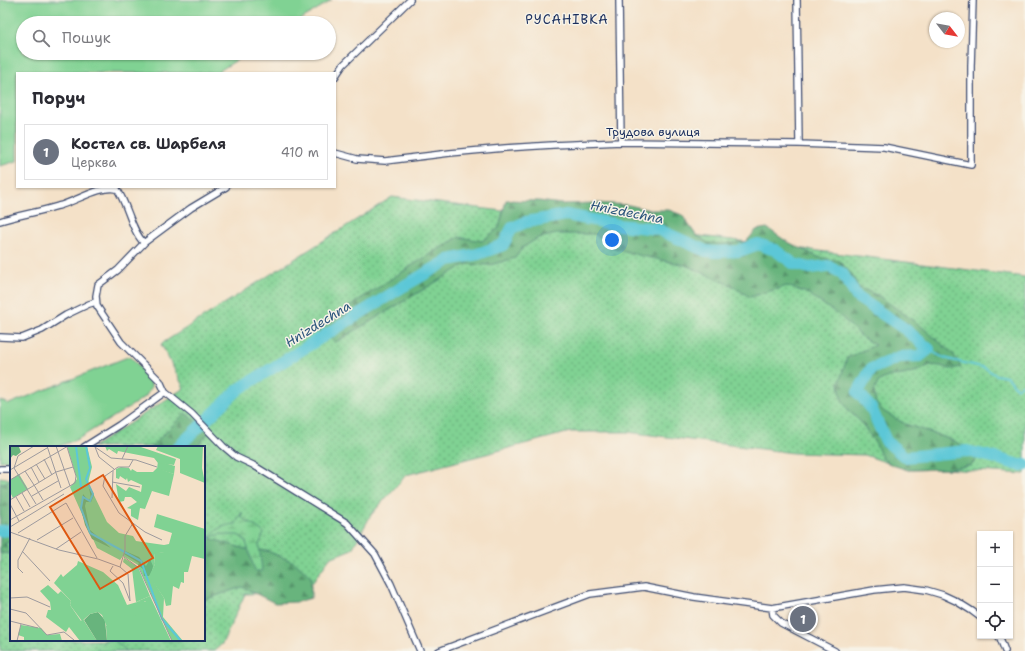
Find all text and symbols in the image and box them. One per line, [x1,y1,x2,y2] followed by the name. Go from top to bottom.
[525,11,609,28] district label: РУСАНІВКА
[929,12,965,48] north arrow
[16,16,336,60] search box
[30,27,52,49] icon: search
[62,28,111,48] text: Пошук
[32,87,85,109] text: Поруч
[606,124,700,140] street label: Трудова вулиця
[71,134,226,154] text: Костел св. Шарбеля
[43,144,49,161] text: 1
[281,144,319,161] text: 410 m
[71,154,116,171] text: Церква
[589,197,665,227] water label: Hnizdechna
[602,230,622,250] your location
[282,297,354,351] water label: Hnizdechna
[10,446,205,641] inset map
[977,531,1013,639] map controls
[977,531,1013,567] button: +
[977,567,1013,603] button: −
[977,603,1013,639] button: locate
[790,604,816,634] pin: 1

